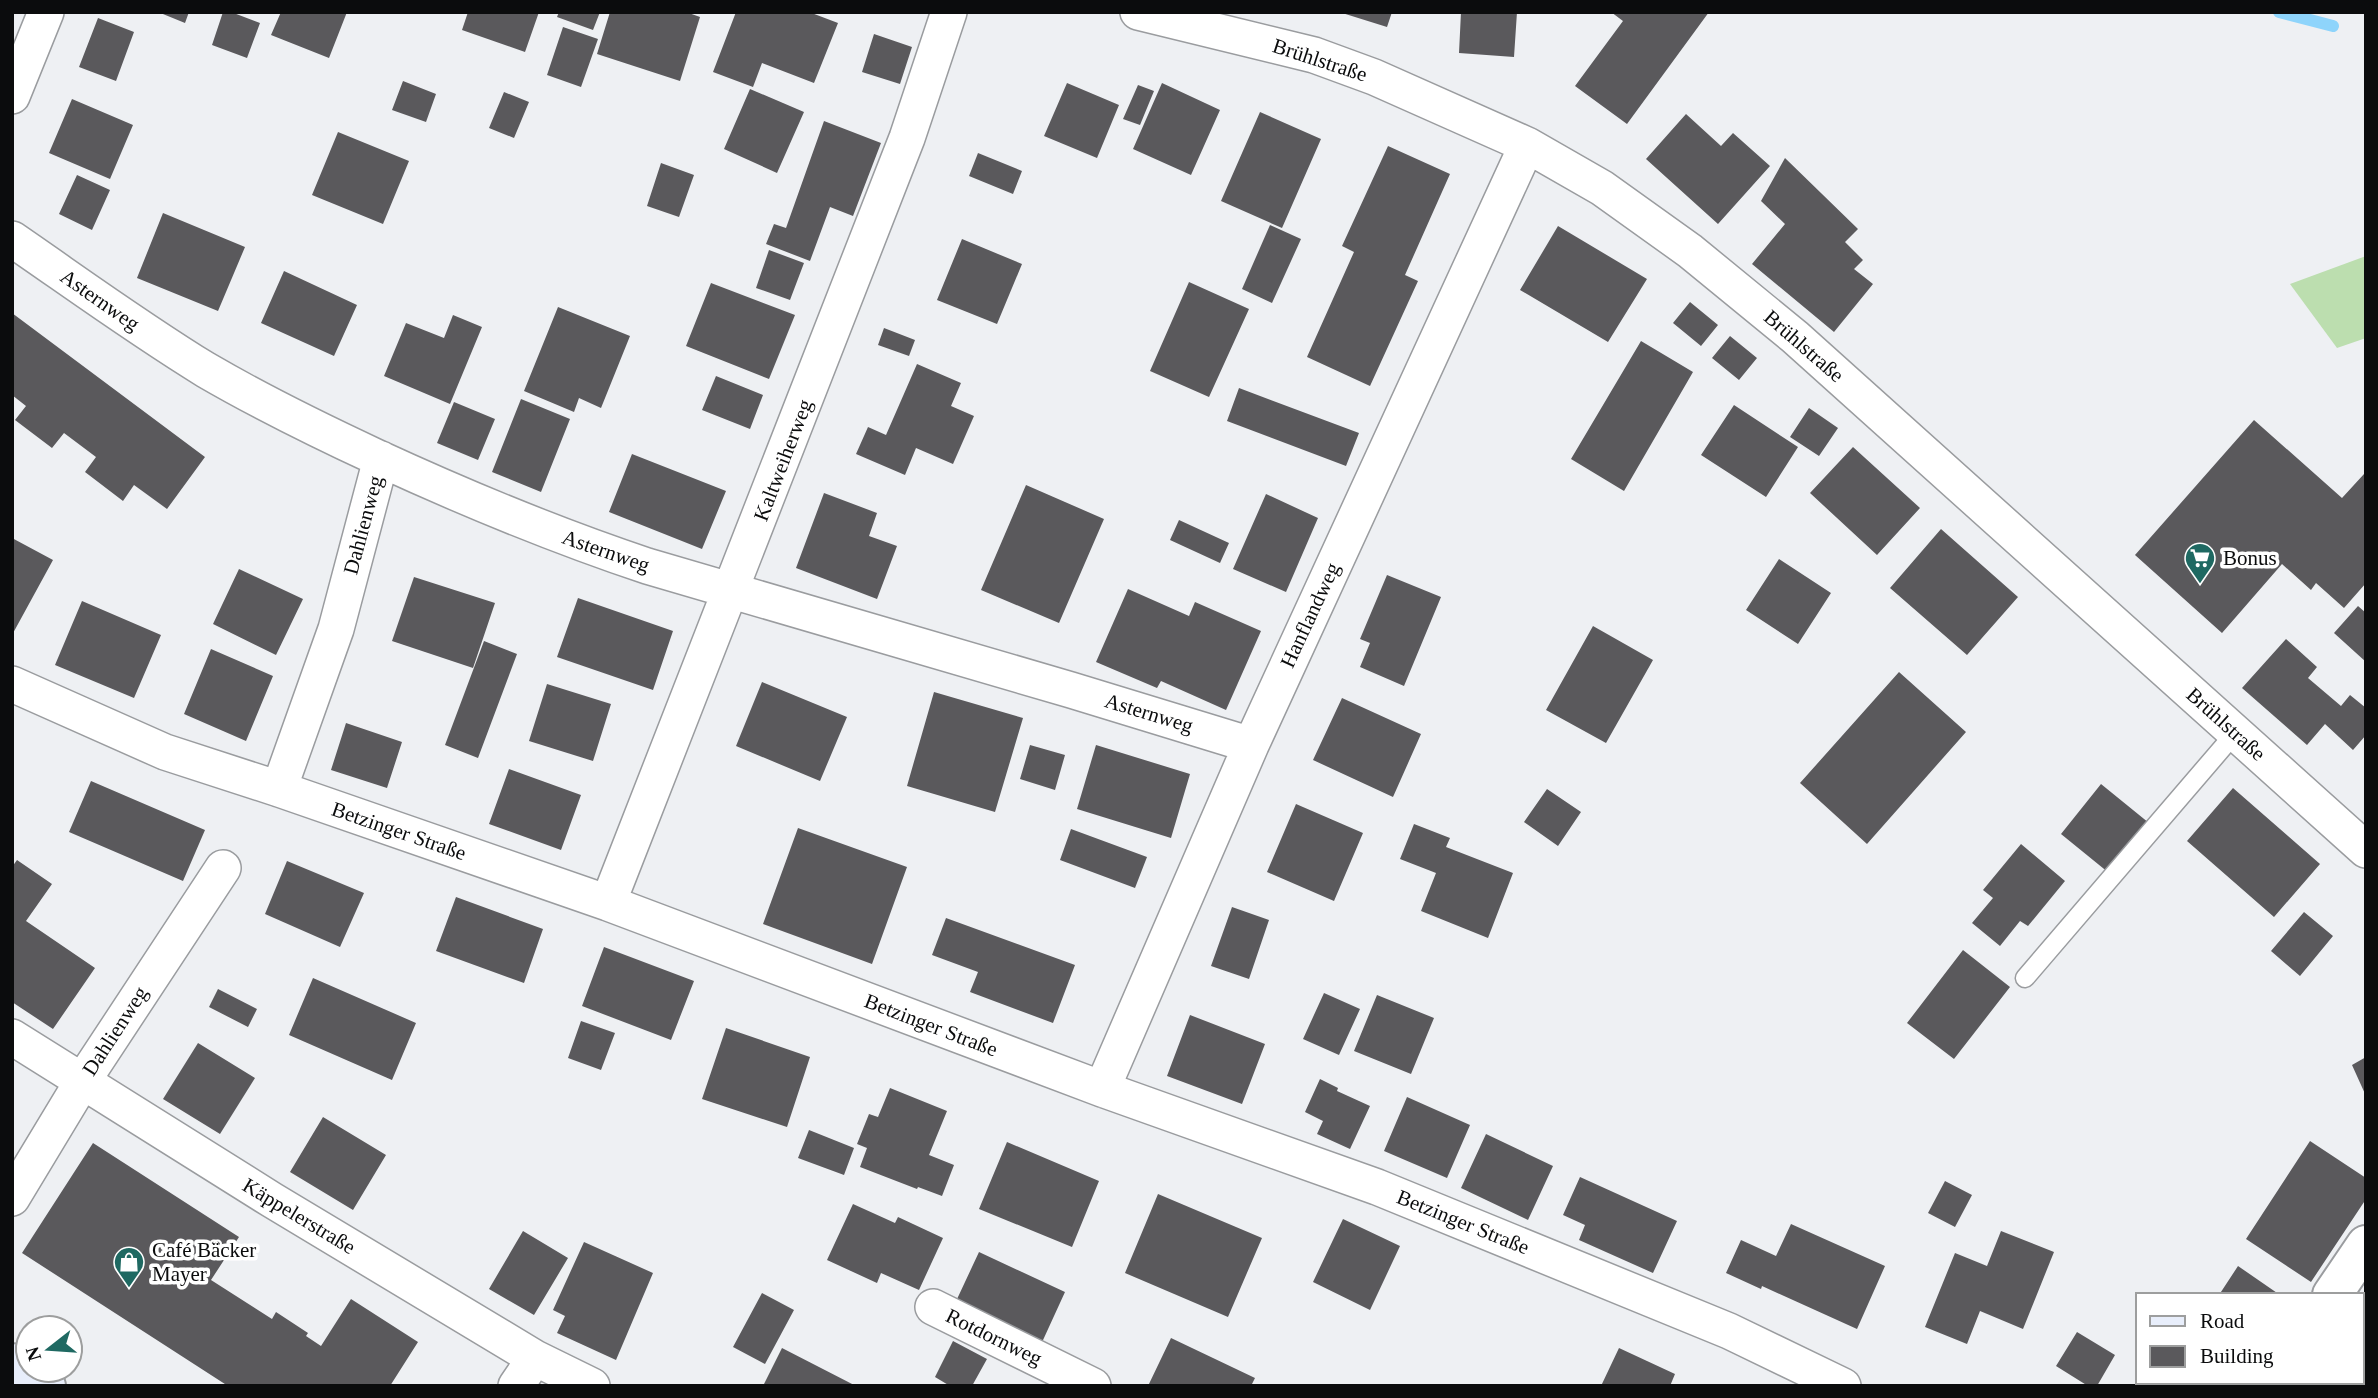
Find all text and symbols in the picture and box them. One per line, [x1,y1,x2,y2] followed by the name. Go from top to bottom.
[1270,33,1370,87] street label: Brühlstraße
[56,264,145,336] street label: Asternweg
[1759,305,1849,387] street label: Brühlstraße
[749,395,817,524] street label: Kaltweiherweg
[338,472,388,577] street label: Dahlienweg
[559,525,653,577] street label: Asternweg
[2183,541,2217,585] supermarket icon: Bonus
[2223,546,2277,570] place label: Bonus
[1275,558,1345,671] street label: Hanflandweg
[2182,682,2270,766] street label: Brühlstraße
[1102,688,1196,738] street label: Asternweg
[329,797,469,865] street label: Betzinger Straße
[77,982,153,1080] street label: Dahlienweg
[861,989,1001,1061] street label: Betzinger Straße
[238,1173,360,1259] street label: Käppelerstraße
[1393,1185,1533,1259] street label: Betzinger Straße
[152,1238,256,1286] place label: Café Bäcker Mayer
[112,1245,146,1289] shop icon: Café Bäcker Mayer
[2136,1293,2364,1384] legend
[942,1303,1046,1371] street label: Rotdornweg
[2200,1309,2245,1333] text: Road
[14,1314,84,1384] north arrow
[21,1344,45,1363] text: N
[2200,1344,2274,1368] text: Building

